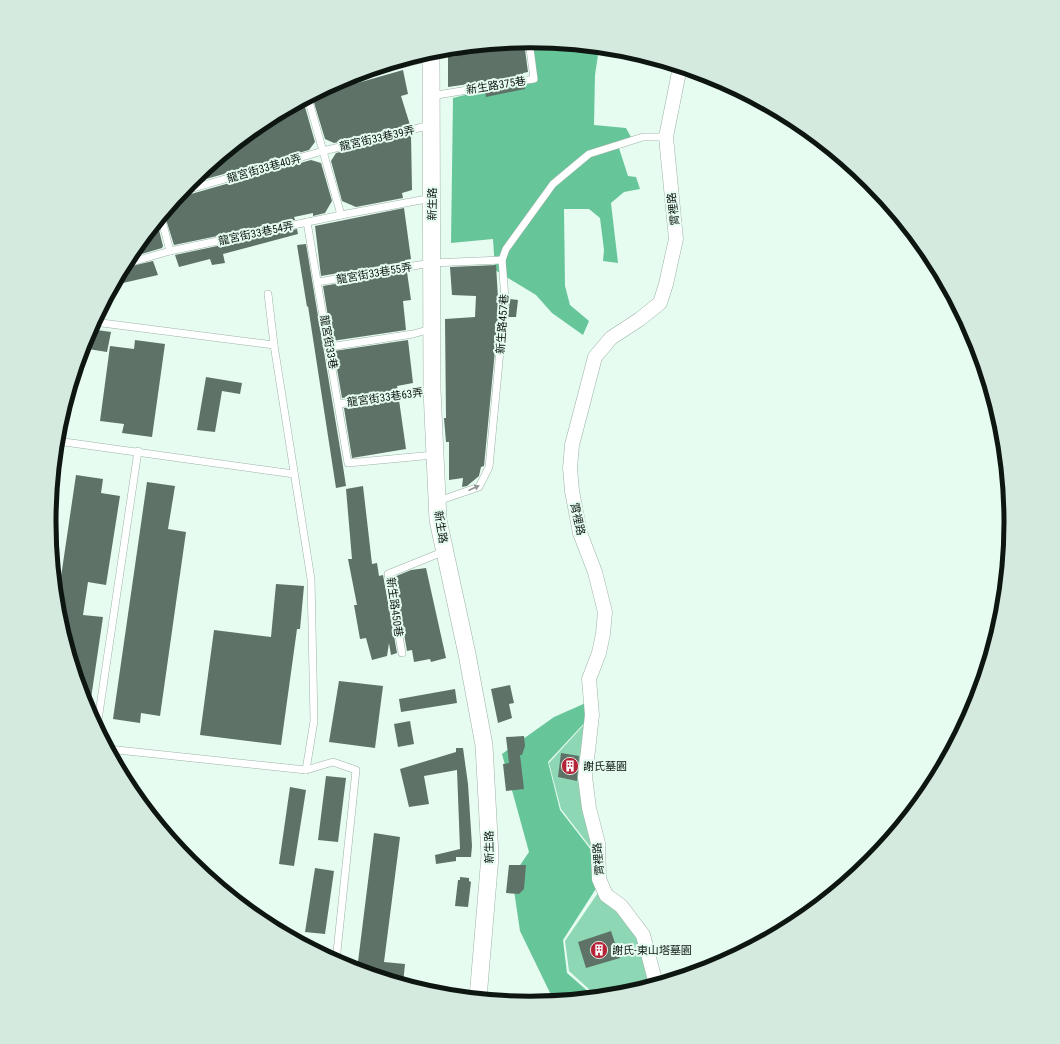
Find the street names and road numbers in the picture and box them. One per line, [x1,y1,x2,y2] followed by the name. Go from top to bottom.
[465,74,527,97] street label: 新生路375巷
[338,124,416,153] street label: 龍宮街33巷39弄
[225,152,303,185] street label: 龍宮街33巷40弄
[426,187,439,221] street label: 新生路
[665,192,682,226] street label: 霄裡路
[217,219,295,248] street label: 龍宮街33巷54弄
[335,260,413,287] street label: 龍宮街33巷55弄
[494,294,511,355] street label: 新生路457巷
[317,314,340,370] street label: 龍宮街33巷
[346,386,424,409] street label: 龍宮街33巷63弄
[567,502,588,537] street label: 霄裡路
[432,510,450,544] street label: 新生路
[384,576,405,638] street label: 新生路450巷
[483,830,496,864] street label: 新生路
[591,842,606,876] street label: 霄裡路

